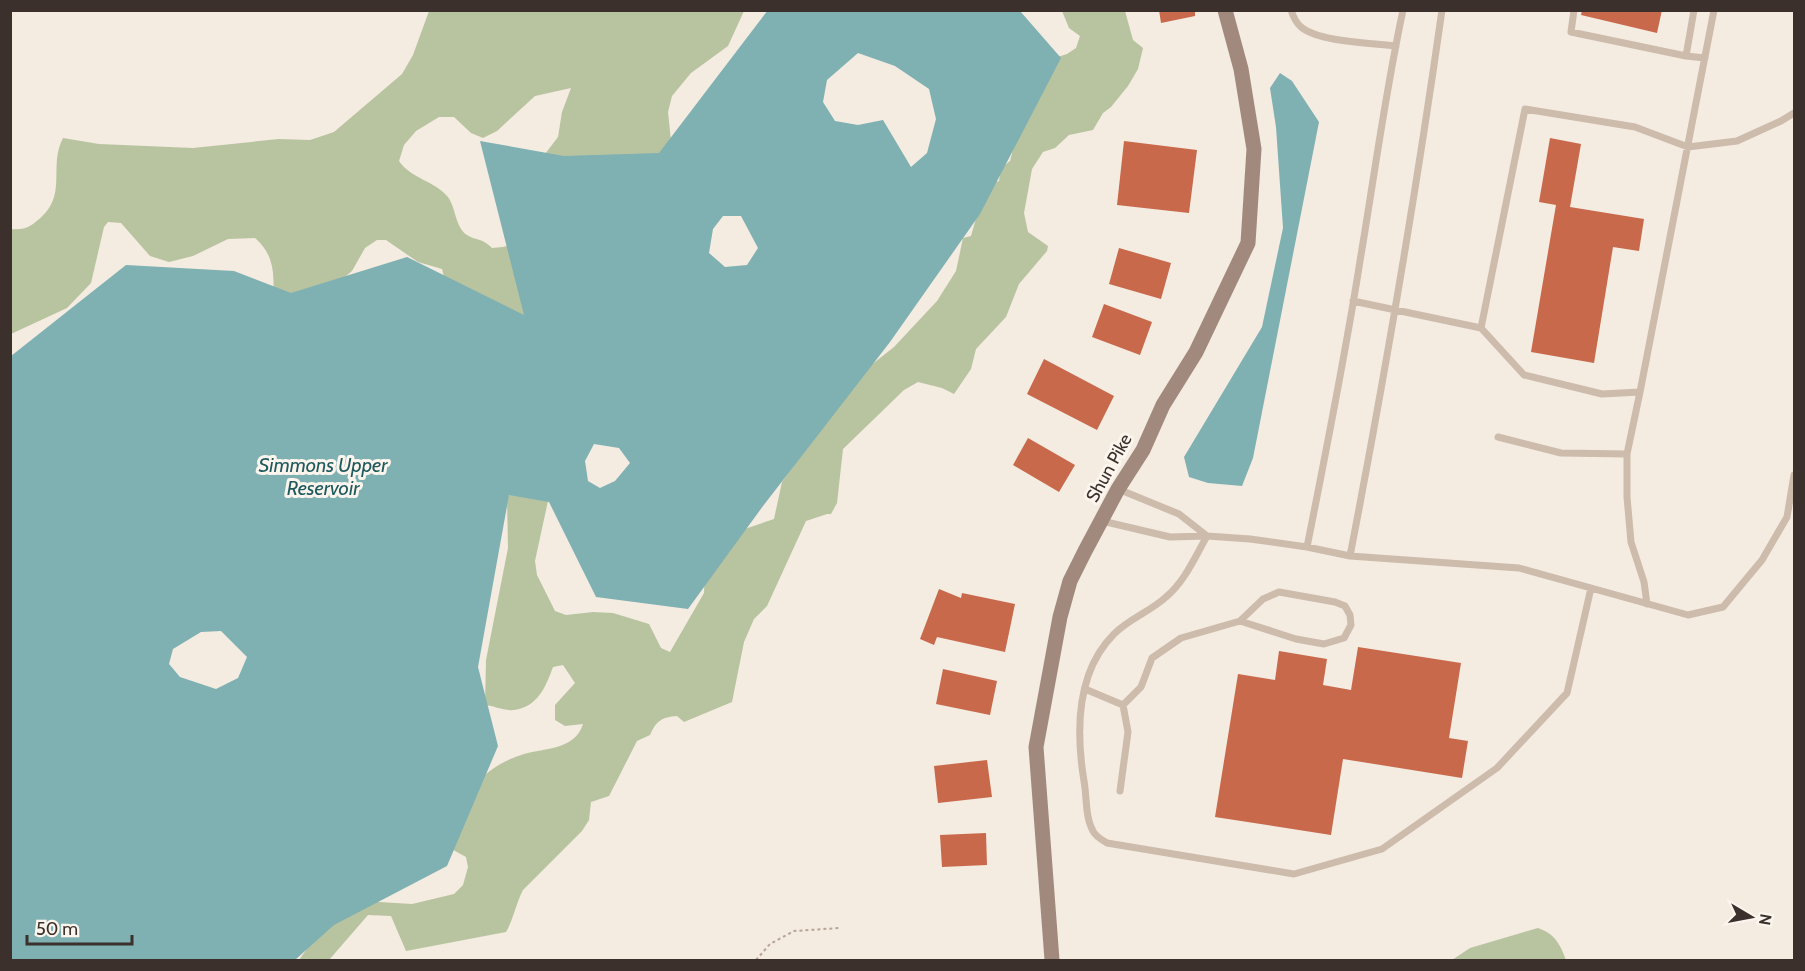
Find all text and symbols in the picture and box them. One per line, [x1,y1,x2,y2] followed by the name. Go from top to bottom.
[1081,430,1137,506] street label: Shun Pike
[259,453,388,500] water label: Simmons Upper Reservoir
[1721,887,1781,947] north arrow
[27,908,132,946] scale bar
[1755,912,1776,927] text: N
[36,918,78,940] text: 50 m

